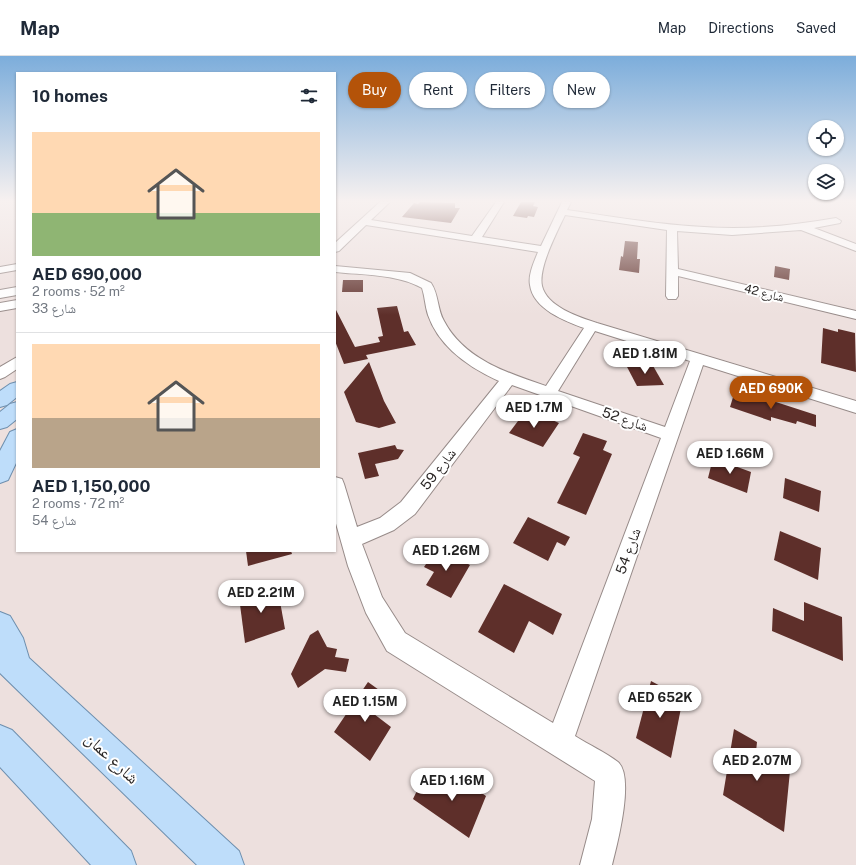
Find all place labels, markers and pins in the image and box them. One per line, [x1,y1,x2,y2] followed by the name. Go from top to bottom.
[599,341,691,375] pin: AED 1.81M
[730,376,812,410] pin: AED 690K
[493,395,575,429] pin: AED 1.7M
[684,441,776,475] pin: AED 1.66M
[400,538,492,572] pin: AED 1.26M
[215,580,307,614] pin: AED 2.21M
[619,685,701,719] pin: AED 652K
[319,689,411,723] pin: AED 1.15M
[711,748,803,782] pin: AED 2.07M
[406,768,498,802] pin: AED 1.16M

